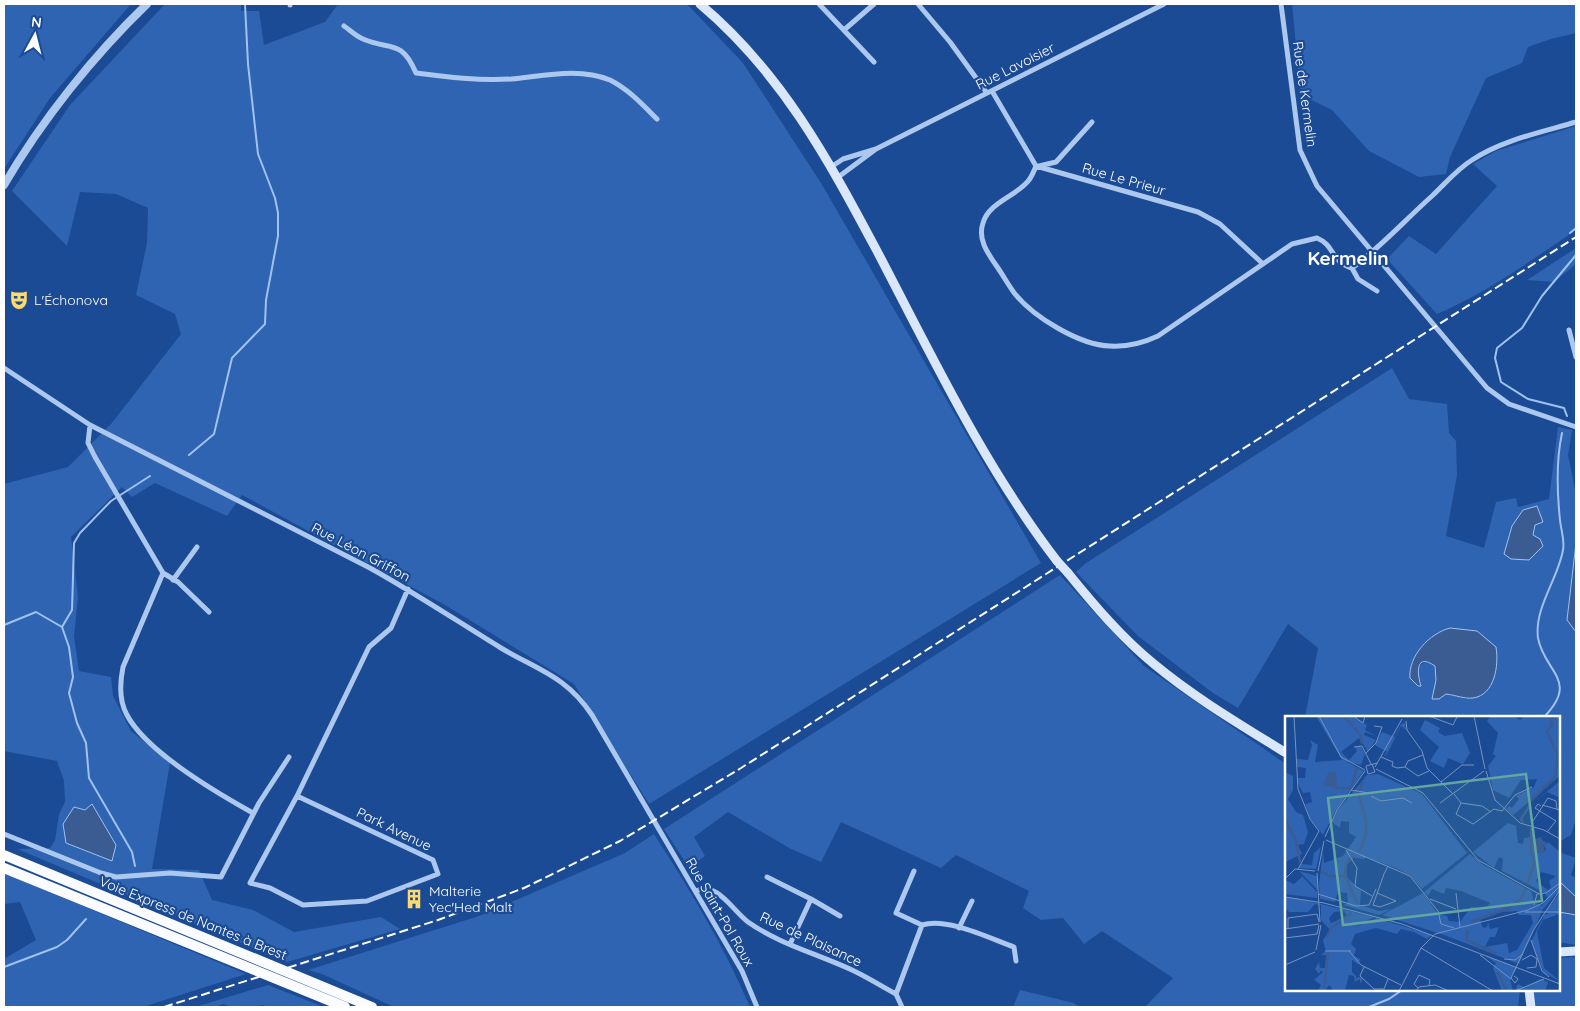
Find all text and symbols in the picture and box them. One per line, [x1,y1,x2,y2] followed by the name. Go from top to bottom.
[10,10,60,60] north arrow
[30,13,43,32] text: N
[972,38,1058,94] street label: Rue Lavoisier
[1289,40,1321,148] street label: Rue de Kermelin
[1080,158,1168,200] street label: Rue Le Prieur
[1307,246,1389,270] district label: Kermelin
[8,289,30,311] theatre icon: L'Échonova
[34,291,108,309] place label: L'Échonova
[308,518,414,586] street label: Rue Léon Griffon
[1285,716,1560,991] inset map
[353,803,435,855] street label: Park Avenue
[682,854,759,970] street label: Rue Saint-Pol Roux
[96,872,290,964] street label: Voie Express de Nantes à Brest
[429,882,513,916] place label: Malterie Yec'Hed Malt
[403,888,425,910] building icon: Malterie Yec'Hed Malt
[757,907,865,971] street label: Rue de Plaisance

